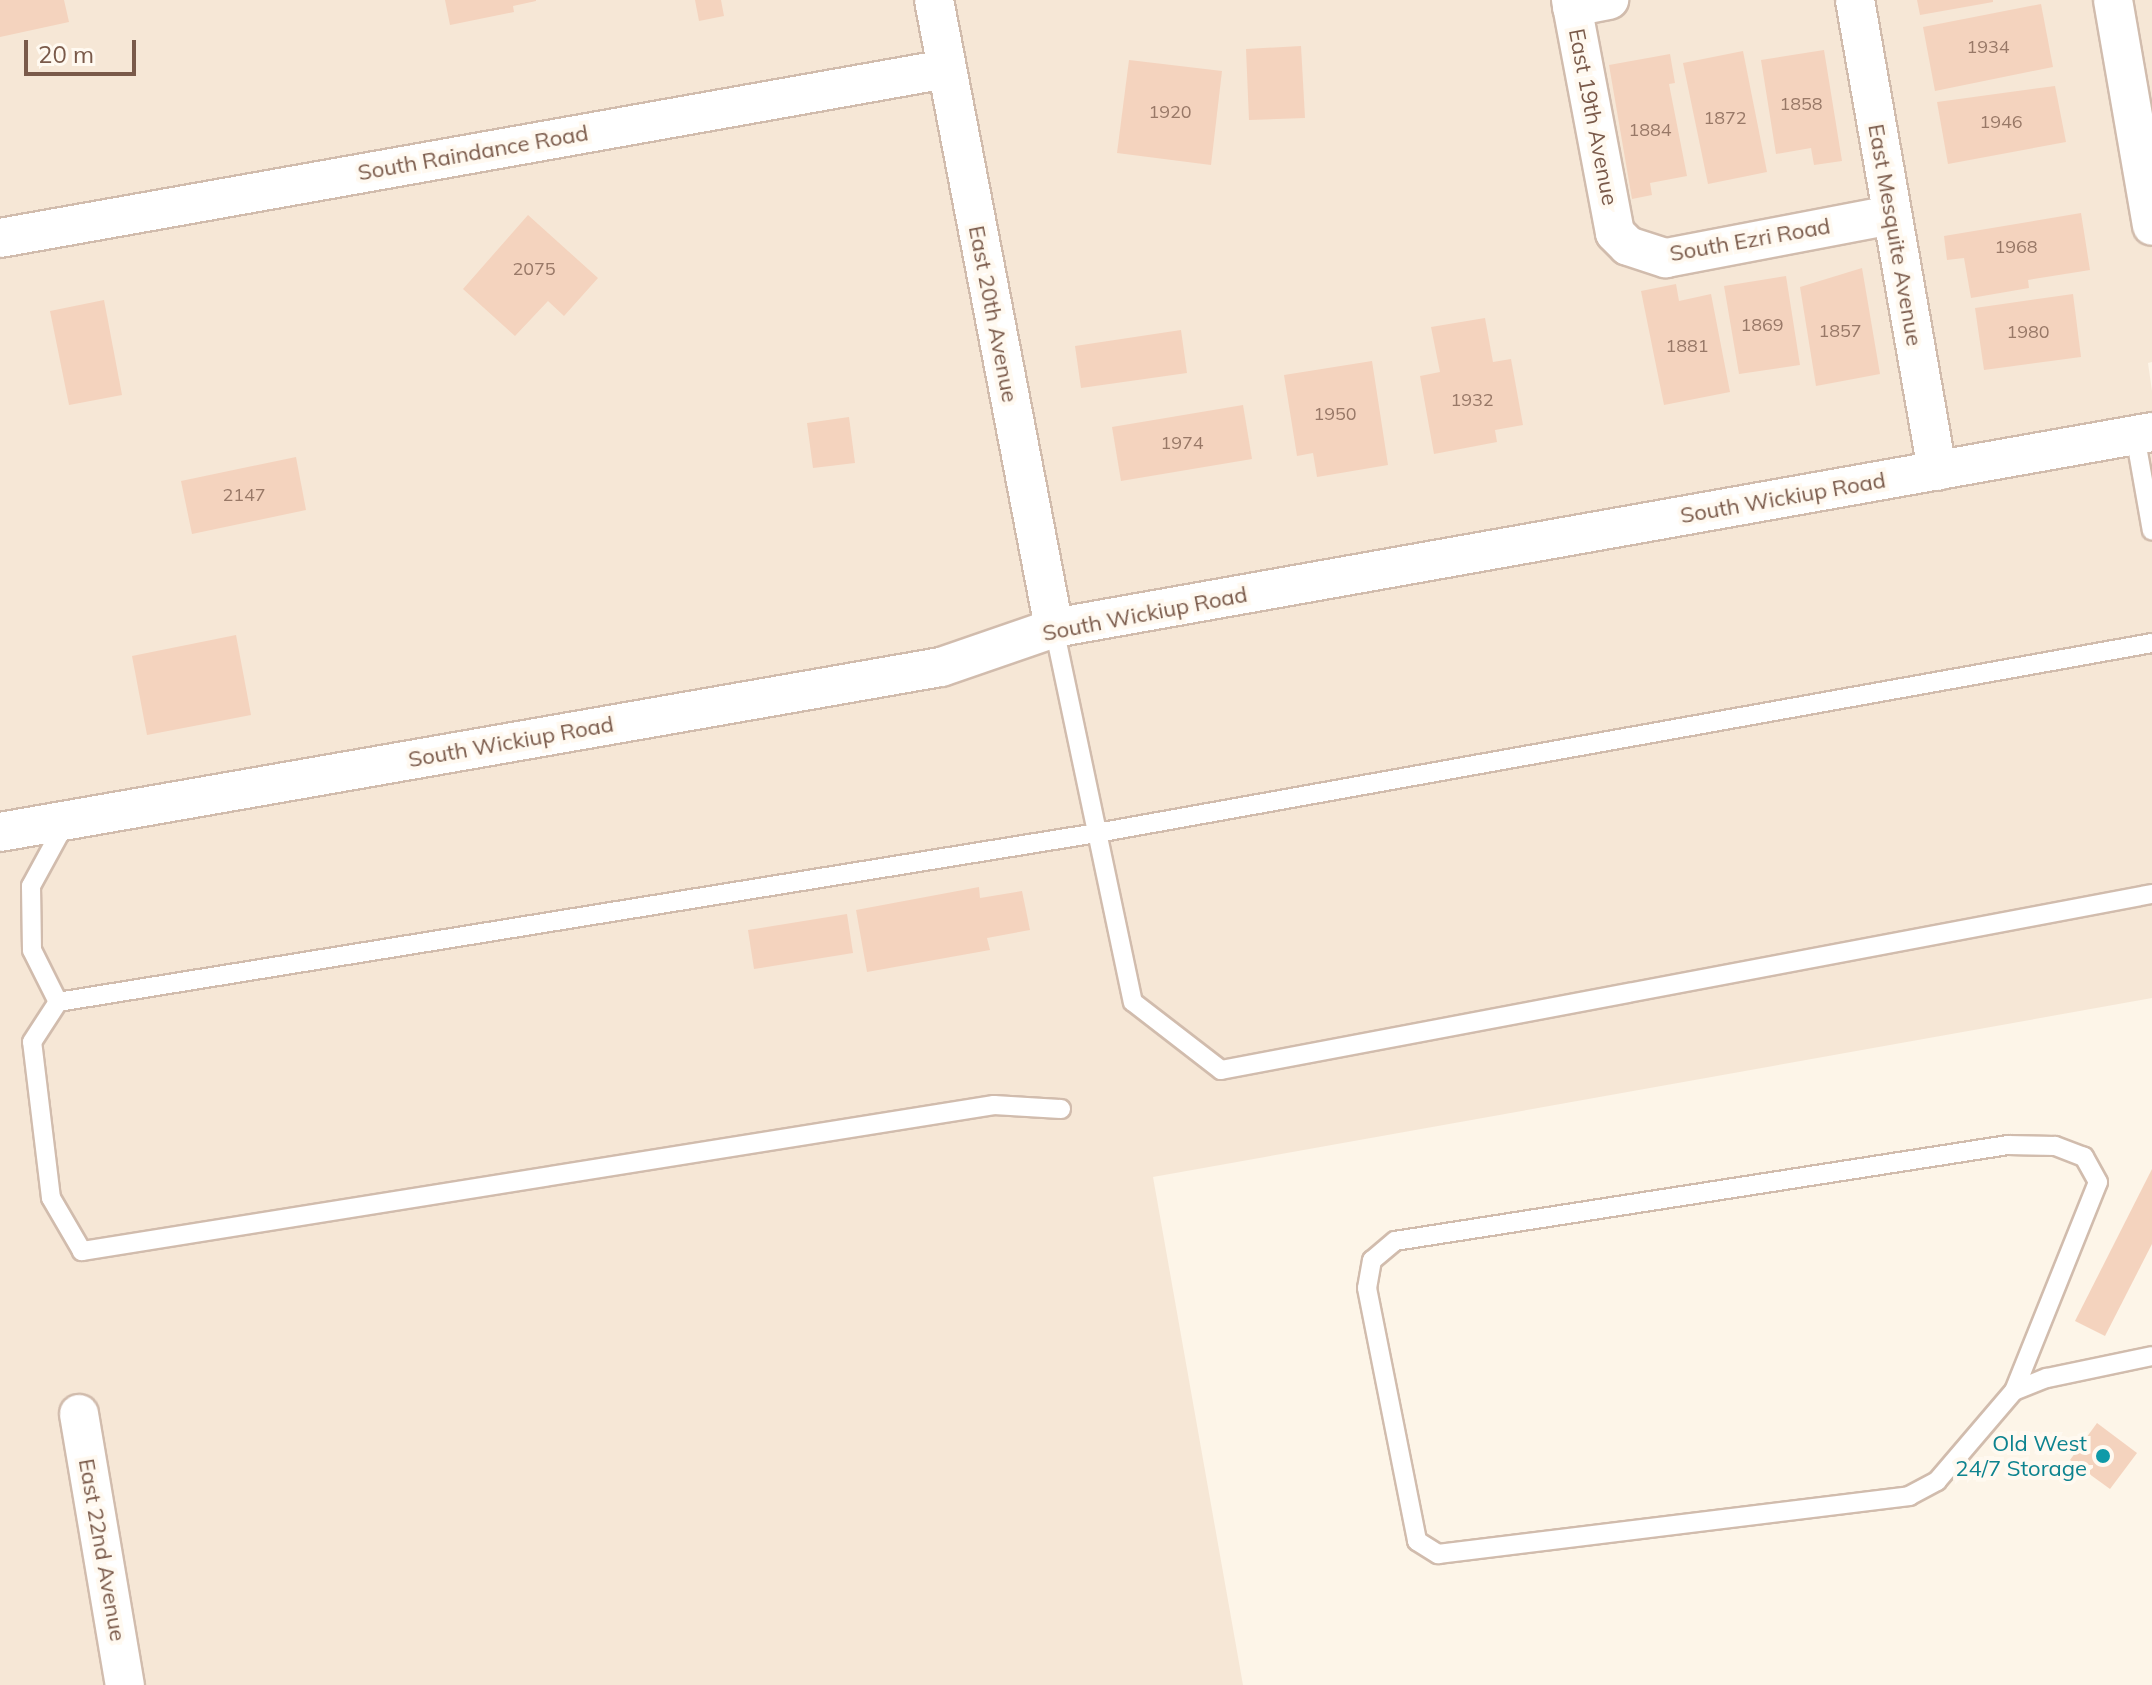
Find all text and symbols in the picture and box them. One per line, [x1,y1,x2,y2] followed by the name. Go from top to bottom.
[28,24,140,74] scale bar
[1563,26,1623,208] street label: East 19th Avenue
[1966,36,2010,58] house number: 1934
[38,39,94,69] text: 20 m
[1779,93,1823,115] house number: 1858
[1148,101,1192,123] house number: 1920
[1703,107,1747,129] house number: 1872
[1979,111,2023,133] house number: 1946
[1628,119,1672,141] house number: 1884
[356,120,590,186] street label: South Raindance Road
[1862,122,1928,348] street label: East Mesquite Avenue
[1668,213,1832,267] street label: South Ezri Road
[963,223,1023,405] street label: East 20th Avenue
[1994,236,2038,258] house number: 1968
[512,258,556,280] house number: 2075
[1740,314,1784,336] house number: 1869
[1818,320,1862,342] house number: 1857
[2006,321,2050,343] house number: 1980
[1665,335,1709,357] house number: 1881
[1450,389,1494,411] house number: 1932
[1313,403,1357,425] house number: 1950
[1160,432,1204,454] house number: 1974
[1678,467,1888,529] street label: South Wickiup Road
[222,484,266,506] house number: 2147
[1040,581,1250,647] street label: South Wickiup Road
[406,711,616,773] street label: South Wickiup Road
[1955,1430,2087,1482] place label: Old West 24/7 Storage
[2094,1447,2112,1465] marker: Old West 24/7 Storage
[73,1457,131,1643] street label: East 22nd Avenue

